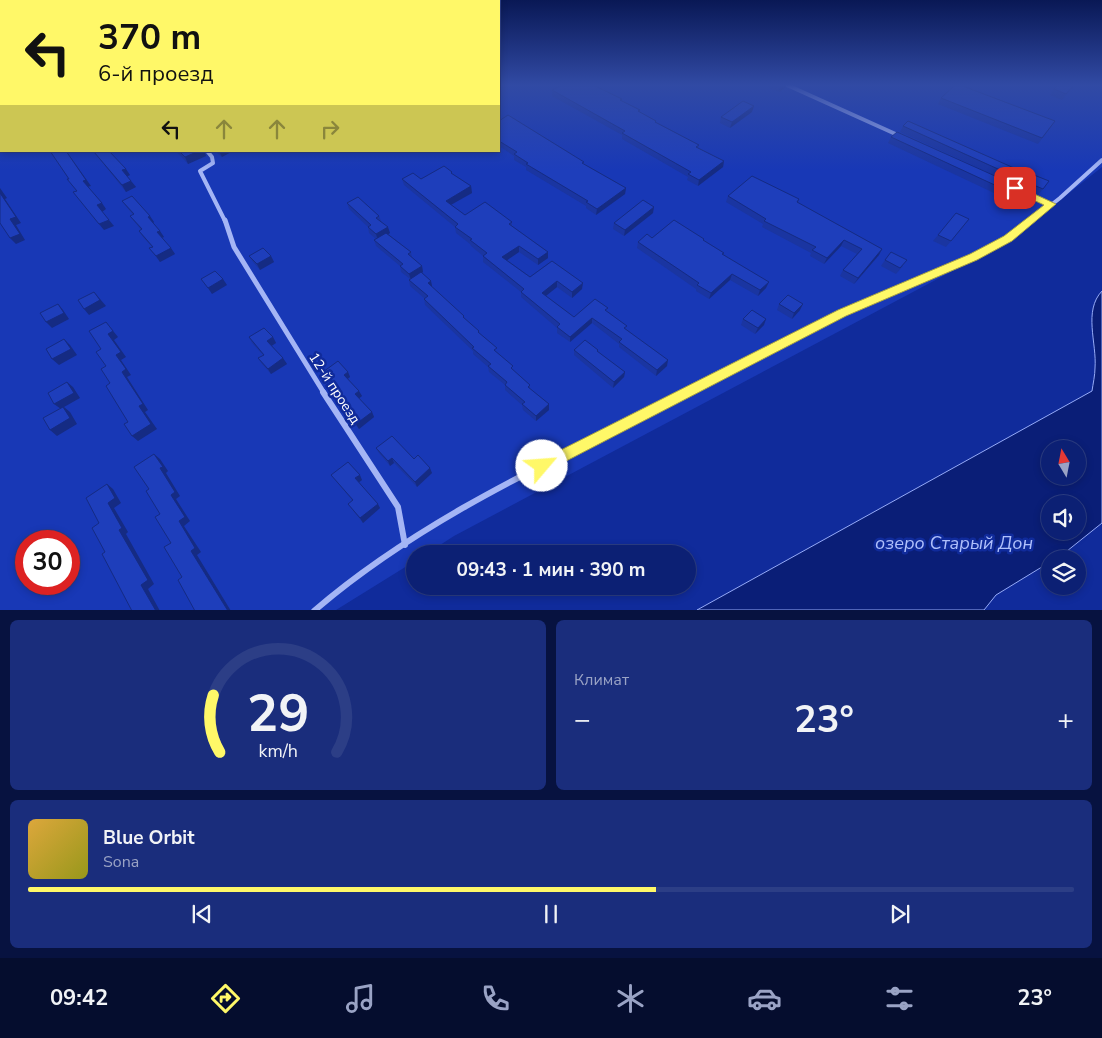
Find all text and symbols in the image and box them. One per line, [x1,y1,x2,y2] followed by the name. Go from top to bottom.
[98,14,201,61] text: 370 m
[15,20,80,85] icon: left
[98,59,213,89] text: 6-й проезд
[157,115,185,143] icon: left
[210,115,238,143] icon: ahead
[263,115,291,143] icon: ahead
[316,115,344,143] icon: right
[994,167,1036,209] pin
[1001,174,1029,202] icon: arrive
[304,349,365,428] street label: 12-й проезд
[515,439,567,491] position arrow
[1041,440,1086,485] north arrow
[1041,440,1086,595] map controls
[1041,495,1086,540] button: sound
[15,530,80,595] speed limit sign: 30
[875,531,1033,555] water label: озеро Старый Дон
[1041,550,1086,595] button: layers
[457,557,645,583] text: 09:43 · 1 мин · 390 m
[574,669,629,691] text: Климат
[247,678,309,749] text: 29
[794,694,854,745] text: 23°
[574,701,591,739] text: −
[1057,701,1074,739] text: +
[258,739,298,763] text: km/h
[103,825,194,851] text: Blue Orbit
[103,851,139,873] text: Sona
[188,900,216,928] icon: previous
[537,900,565,928] icon: pause
[886,900,914,928] icon: next
[208,981,243,1016] icon: directions
[343,981,378,1016] icon: music
[478,981,513,1016] icon: phone
[613,981,648,1016] icon: climate
[747,981,782,1016] icon: car
[882,981,917,1016] icon: filters
[50,983,108,1013] text: 09:42
[1017,983,1052,1013] text: 23°

